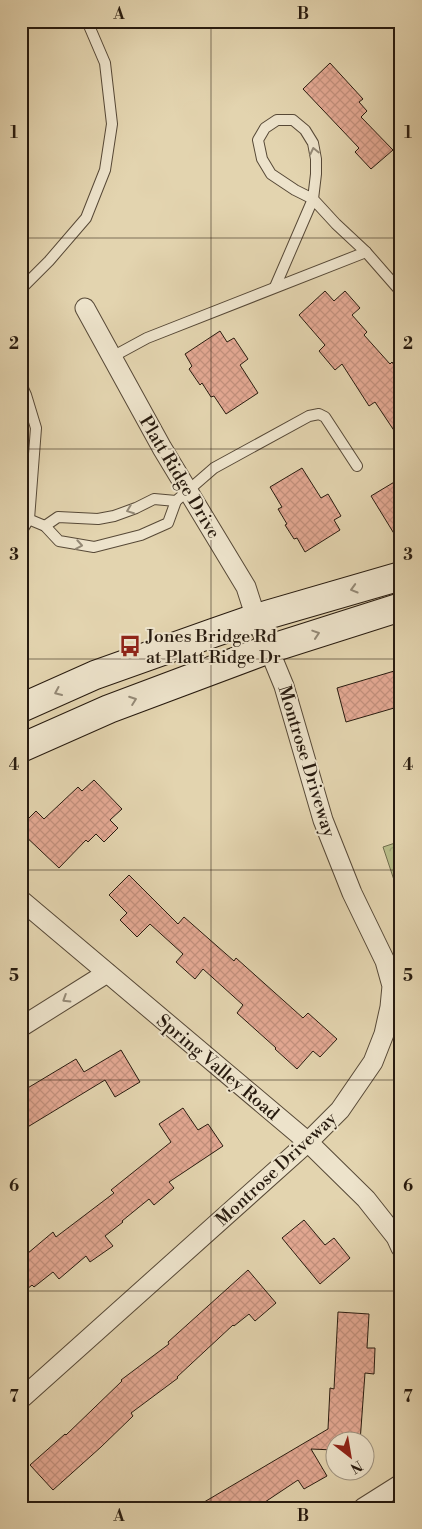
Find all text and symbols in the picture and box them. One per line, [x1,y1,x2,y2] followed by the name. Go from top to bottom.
[112,4,125,24] text: A
[297,4,309,24] text: B
[10,123,18,143] text: 1
[404,123,412,143] text: 1
[309,146,320,155] one-way arrow
[9,334,19,354] text: 2
[403,334,413,354] text: 2
[134,412,225,543] street label: Platt Ridge Drive
[126,504,135,514] one-way arrow
[75,539,84,549] one-way arrow
[9,545,19,565] text: 3
[403,545,413,565] text: 3
[350,584,359,594] one-way arrow
[145,625,281,669] place label: Jones Bridge Rd at Platt Ridge Dr
[311,630,319,640] one-way arrow
[117,633,143,659] bus stop icon: Jones Bridge Rd at Platt Ridge Dr
[272,682,341,840] street label: Montrose Driveway
[54,685,63,696] one-way arrow
[128,696,136,706] one-way arrow
[9,755,20,775] text: 4
[403,755,414,775] text: 4
[9,966,19,986] text: 5
[403,966,413,986] text: 5
[62,993,71,1003] one-way arrow
[152,1009,284,1126] street label: Spring Valley Road
[211,1107,342,1231] street label: Montrose Driveway
[9,1176,19,1196] text: 6
[403,1176,413,1196] text: 6
[9,1387,19,1407] text: 7
[403,1387,413,1407] text: 7
[324,1432,374,1482] north arrow
[347,1456,366,1477] text: N
[112,1506,125,1526] text: A
[297,1506,309,1526] text: B

